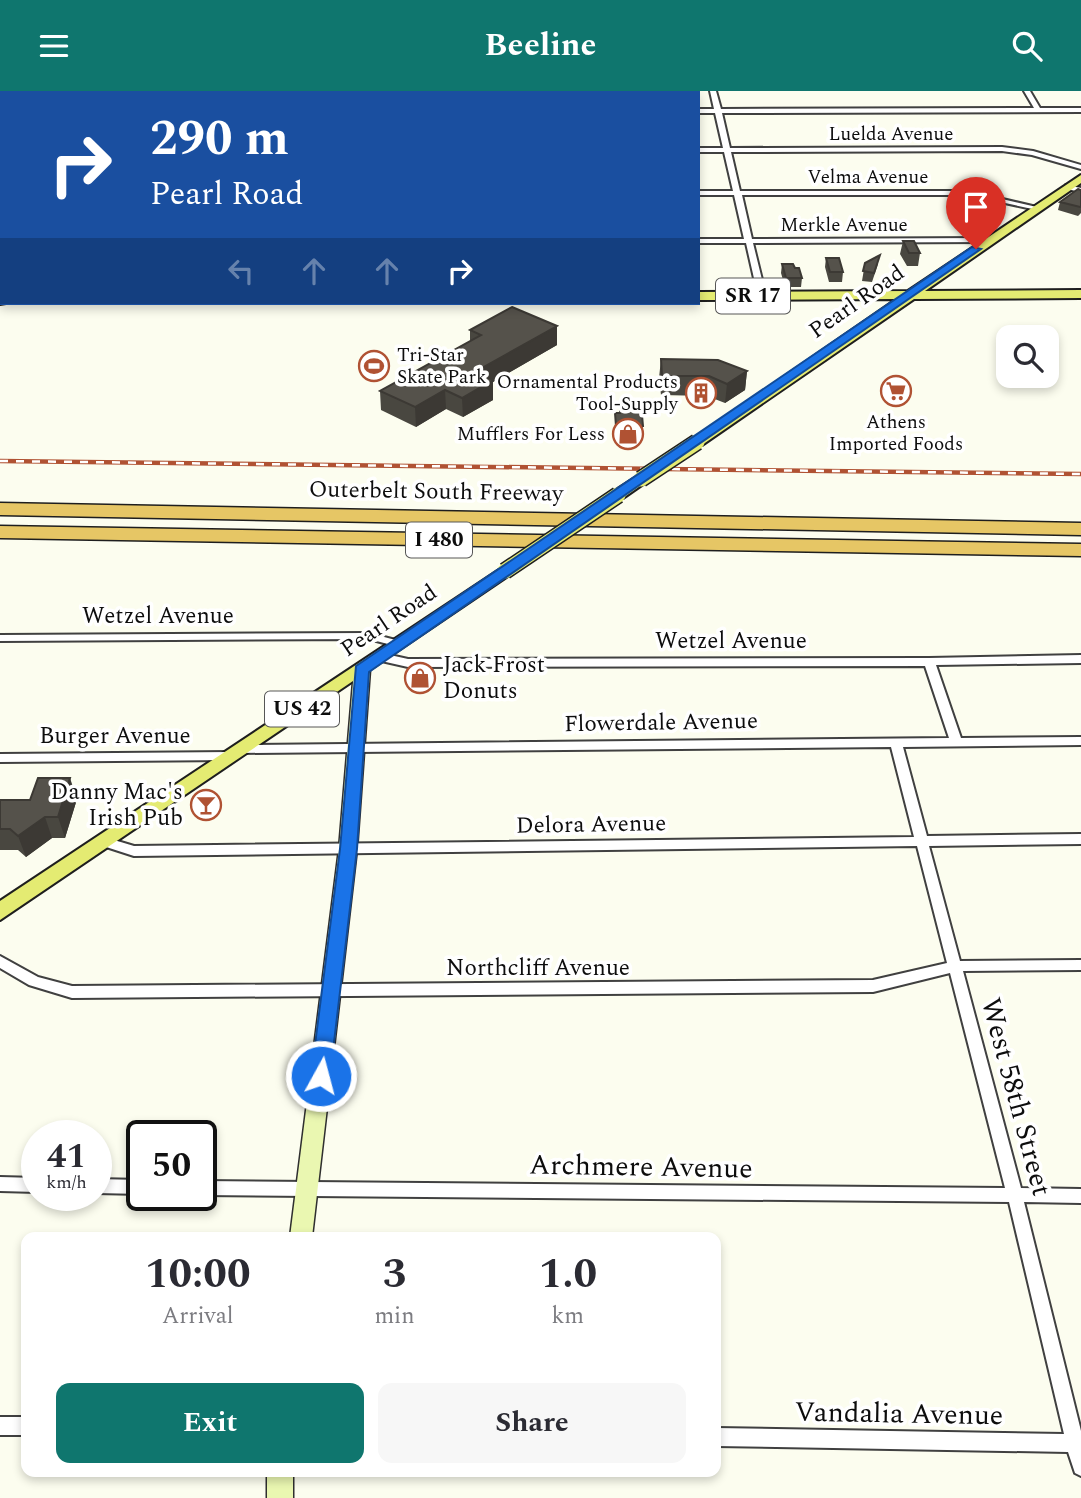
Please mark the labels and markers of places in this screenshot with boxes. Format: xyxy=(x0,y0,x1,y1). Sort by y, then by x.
pin xyxy=(946,177,1006,249)
place label: Tri-Star Skate Park xyxy=(397,341,487,392)
sports icon: Tri-Star Skate Park xyxy=(357,349,391,383)
place label: Ornamental Products Tool-Supply xyxy=(497,368,679,419)
supermarket icon: Athens Imported Foods xyxy=(879,374,913,408)
building icon: Ornamental Products Tool-Supply xyxy=(684,376,718,410)
place label: Athens Imported Foods xyxy=(829,408,963,459)
shop icon: Mufflers For Less xyxy=(611,417,645,451)
place label: Mufflers For Less xyxy=(457,420,605,449)
place label: Jack Frost Donuts xyxy=(443,648,545,709)
shop icon: Jack Frost Donuts xyxy=(403,661,437,695)
place label: Danny Mac's Irish Pub xyxy=(51,775,183,836)
bar icon: Danny Mac's Irish Pub xyxy=(189,788,223,822)

